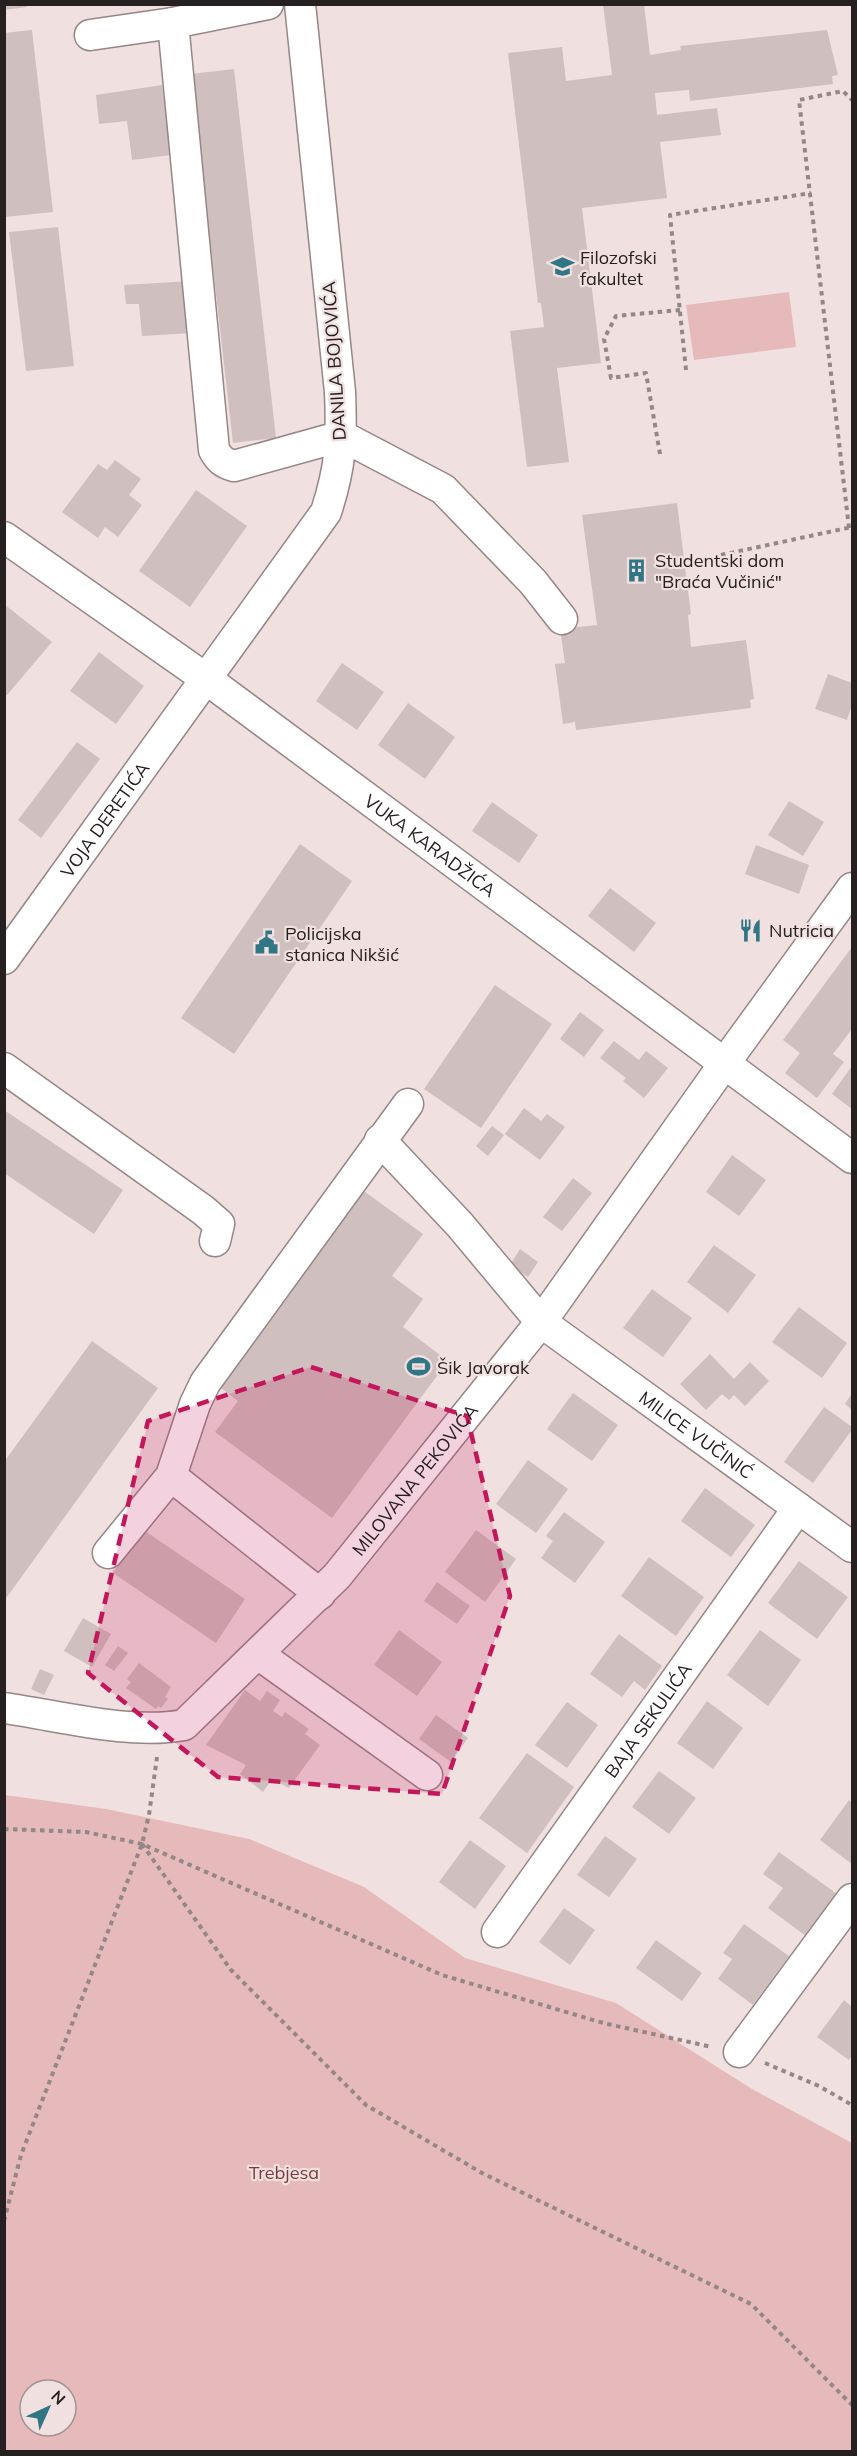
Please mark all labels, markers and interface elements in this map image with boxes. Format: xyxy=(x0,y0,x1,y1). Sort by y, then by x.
place label: Filozofski fakultet xyxy=(580,246,657,290)
school or university icon: Filozofski fakultet xyxy=(549,254,575,280)
street label: DANILA BOJOVIĆA xyxy=(317,281,351,441)
place label: Studentski dom "Braća Vučinić" xyxy=(655,549,784,593)
building icon: Studentski dom "Braća Vučinić" xyxy=(624,557,650,583)
street label: VOJA DERETIĆA xyxy=(55,757,154,882)
street label: VUKA KARADŽIĆA xyxy=(360,789,501,901)
restaurant icon: Nutricia xyxy=(738,917,764,943)
place label: Nutricia xyxy=(769,919,834,942)
place label: Policijska stanica Nikšić xyxy=(285,922,399,966)
public building icon: Policijska stanica Nikšić xyxy=(254,930,280,956)
sports icon: Šik Javorak xyxy=(406,1354,432,1380)
place label: Šik Javorak xyxy=(437,1356,530,1379)
street label: MILICE VUČINIĆ xyxy=(635,1385,758,1483)
street label: MILOVANA PEKOVIĆA xyxy=(347,1399,482,1560)
street label: BAJA SEKULIĆA xyxy=(599,1658,696,1782)
park label: Trebjesa xyxy=(249,2161,319,2184)
north arrow xyxy=(18,2378,78,2438)
text: N xyxy=(47,2386,70,2409)

